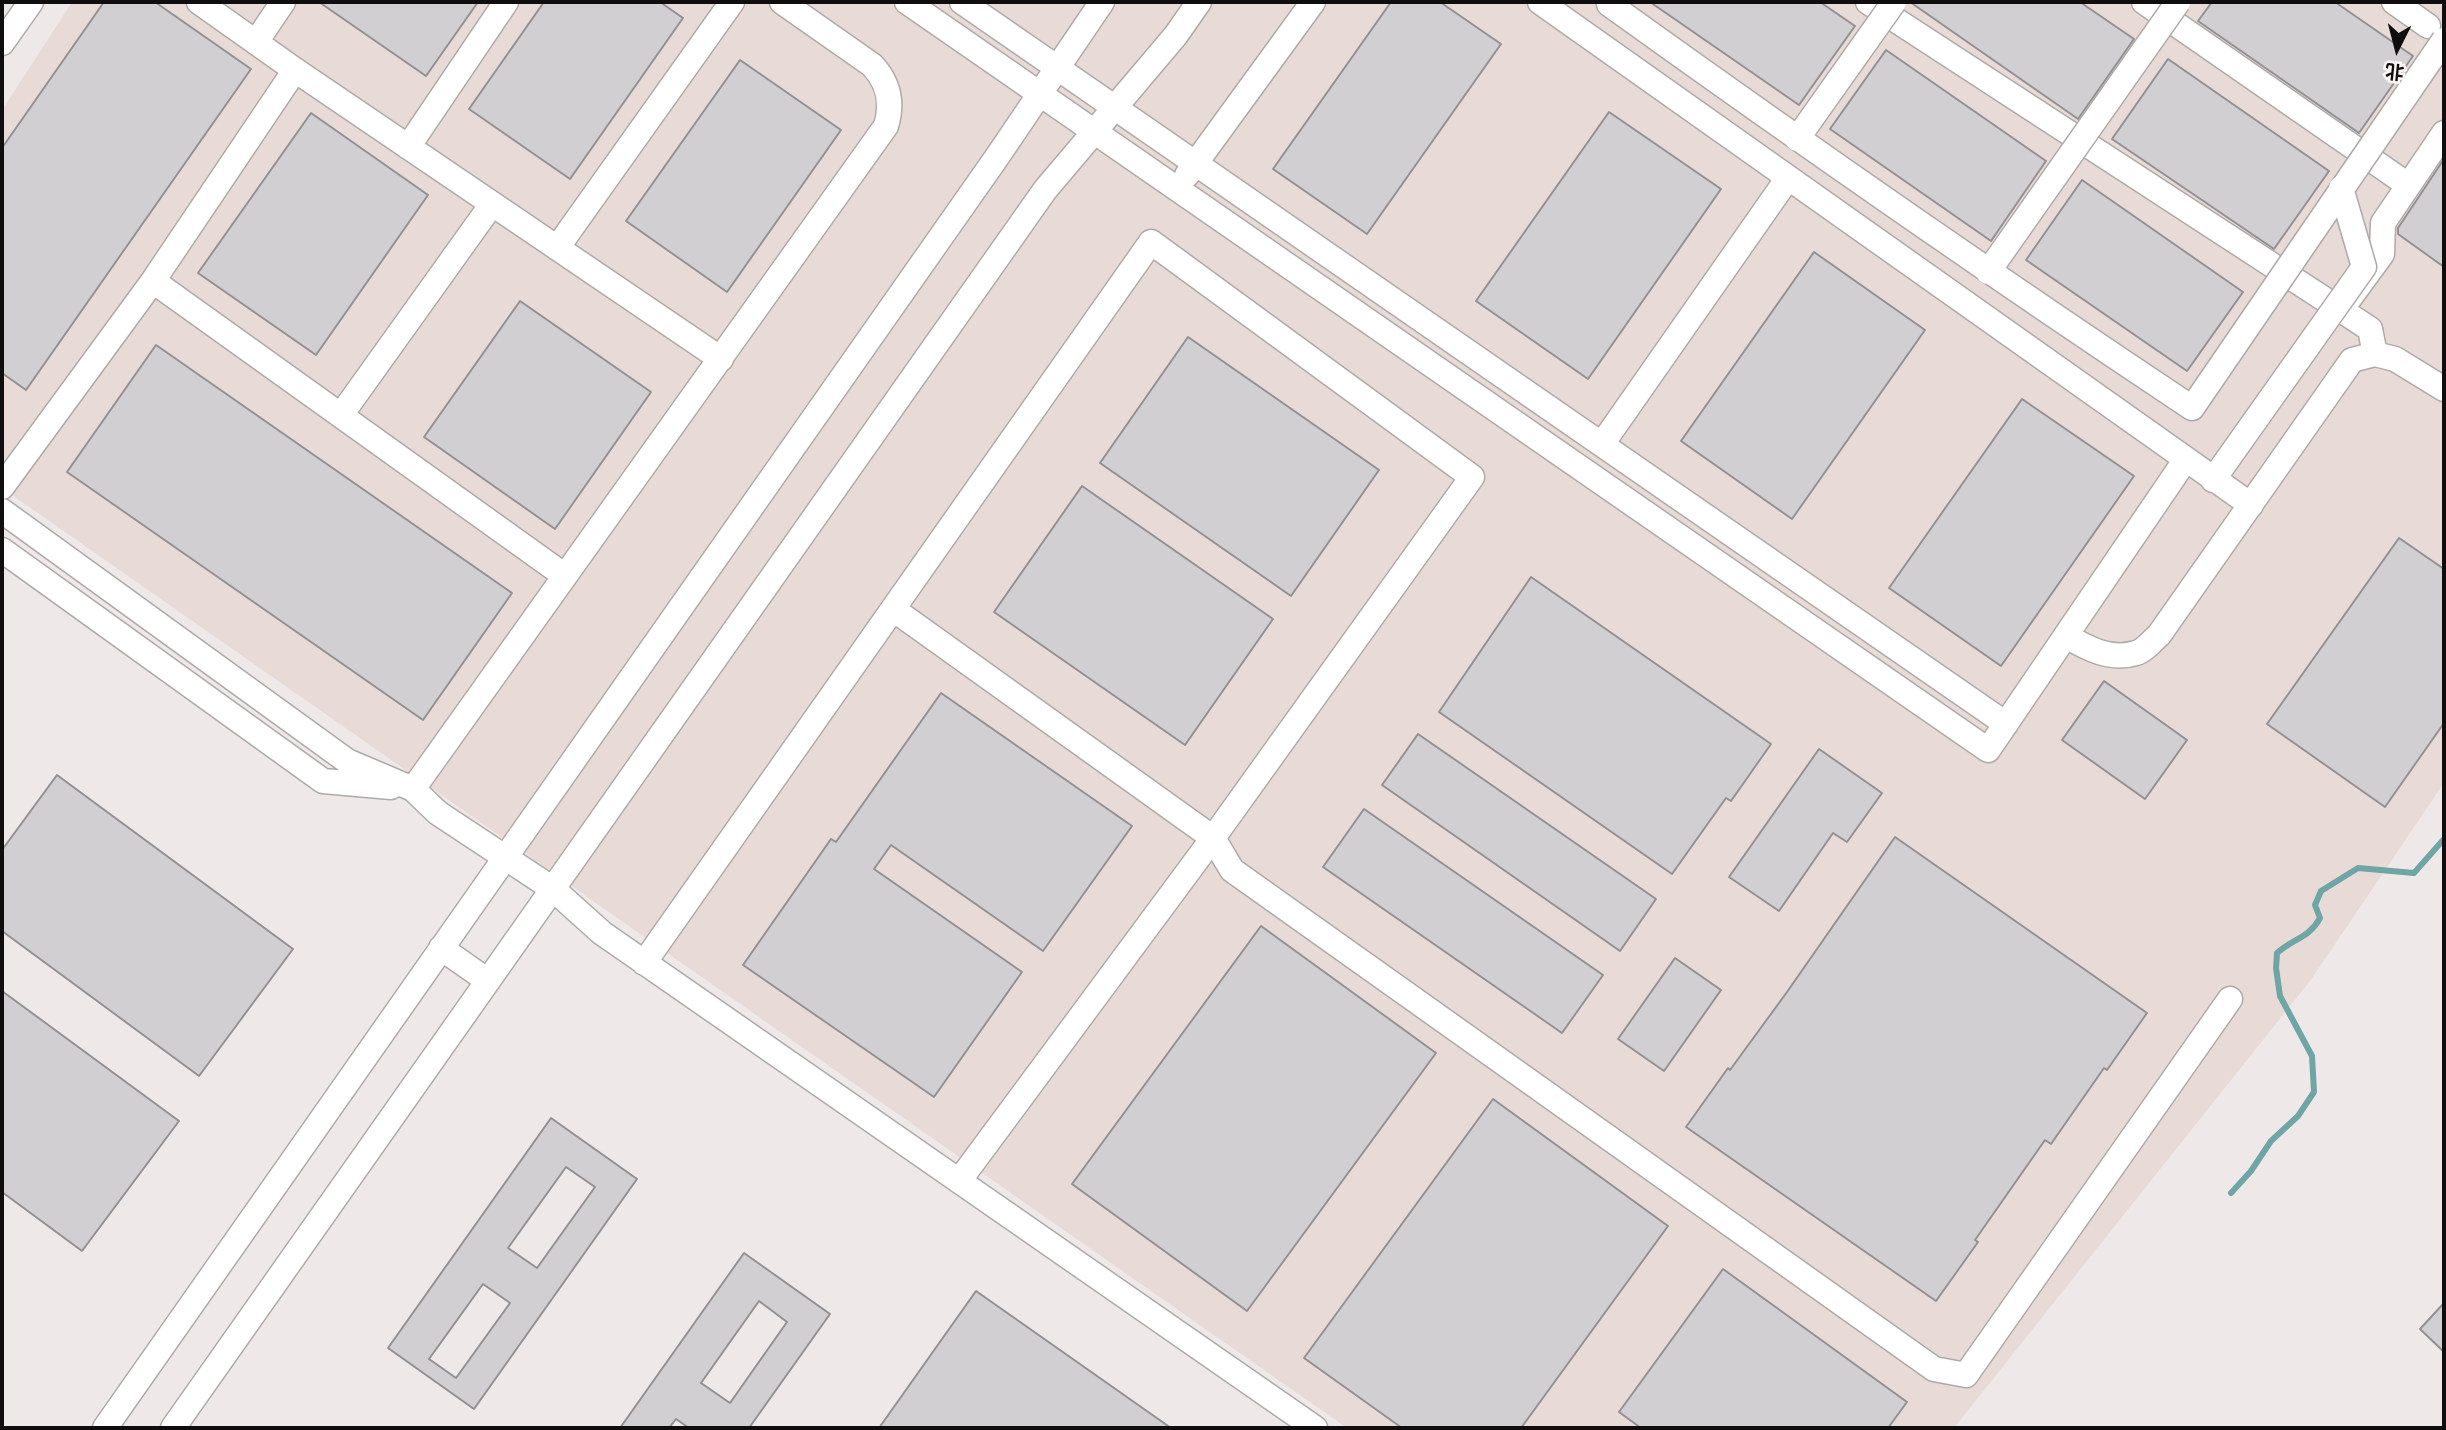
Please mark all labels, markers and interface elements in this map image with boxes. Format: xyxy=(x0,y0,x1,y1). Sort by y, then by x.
north arrow xyxy=(2362,14,2432,84)
text: 北 xyxy=(2384,56,2406,85)

